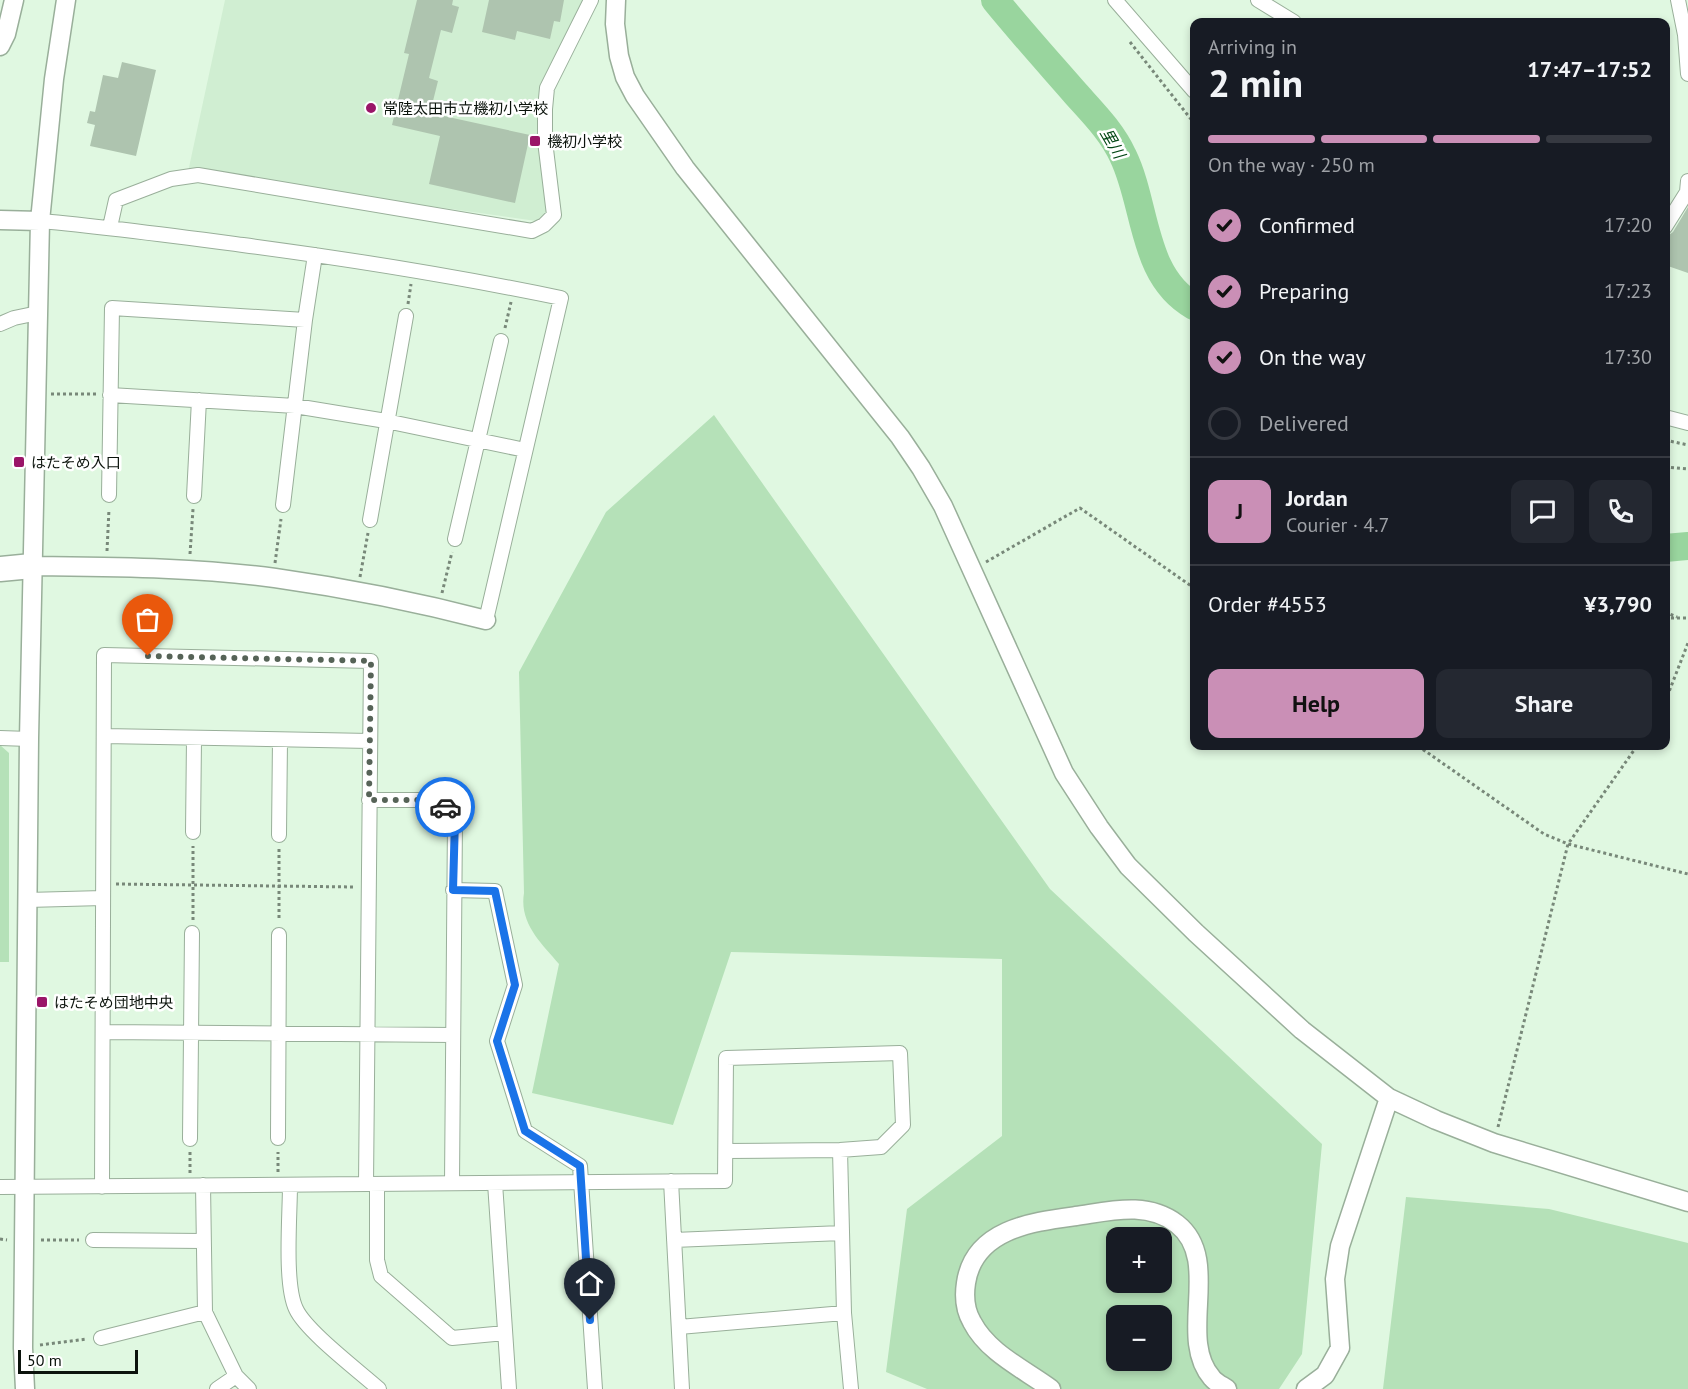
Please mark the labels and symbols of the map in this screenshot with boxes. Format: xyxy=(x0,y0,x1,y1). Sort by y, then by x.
place label: 常陸太田市立機初小学校 xyxy=(383,99,548,118)
marker: 常陸太田市立機初小学校 xyxy=(364,101,378,115)
water label: 里川 xyxy=(1096,124,1131,164)
place label: 機初小学校 xyxy=(547,132,622,151)
marker: 機初小学校 xyxy=(528,134,542,148)
place label: はたそめ入口 xyxy=(31,453,121,472)
marker: はたそめ入口 xyxy=(12,455,26,469)
pin xyxy=(122,594,173,656)
courier xyxy=(415,777,475,837)
place label: はたそめ団地中央 xyxy=(54,993,174,1012)
marker: はたそめ団地中央 xyxy=(35,995,49,1009)
pin xyxy=(564,1258,615,1320)
scale bar xyxy=(18,1347,138,1374)

